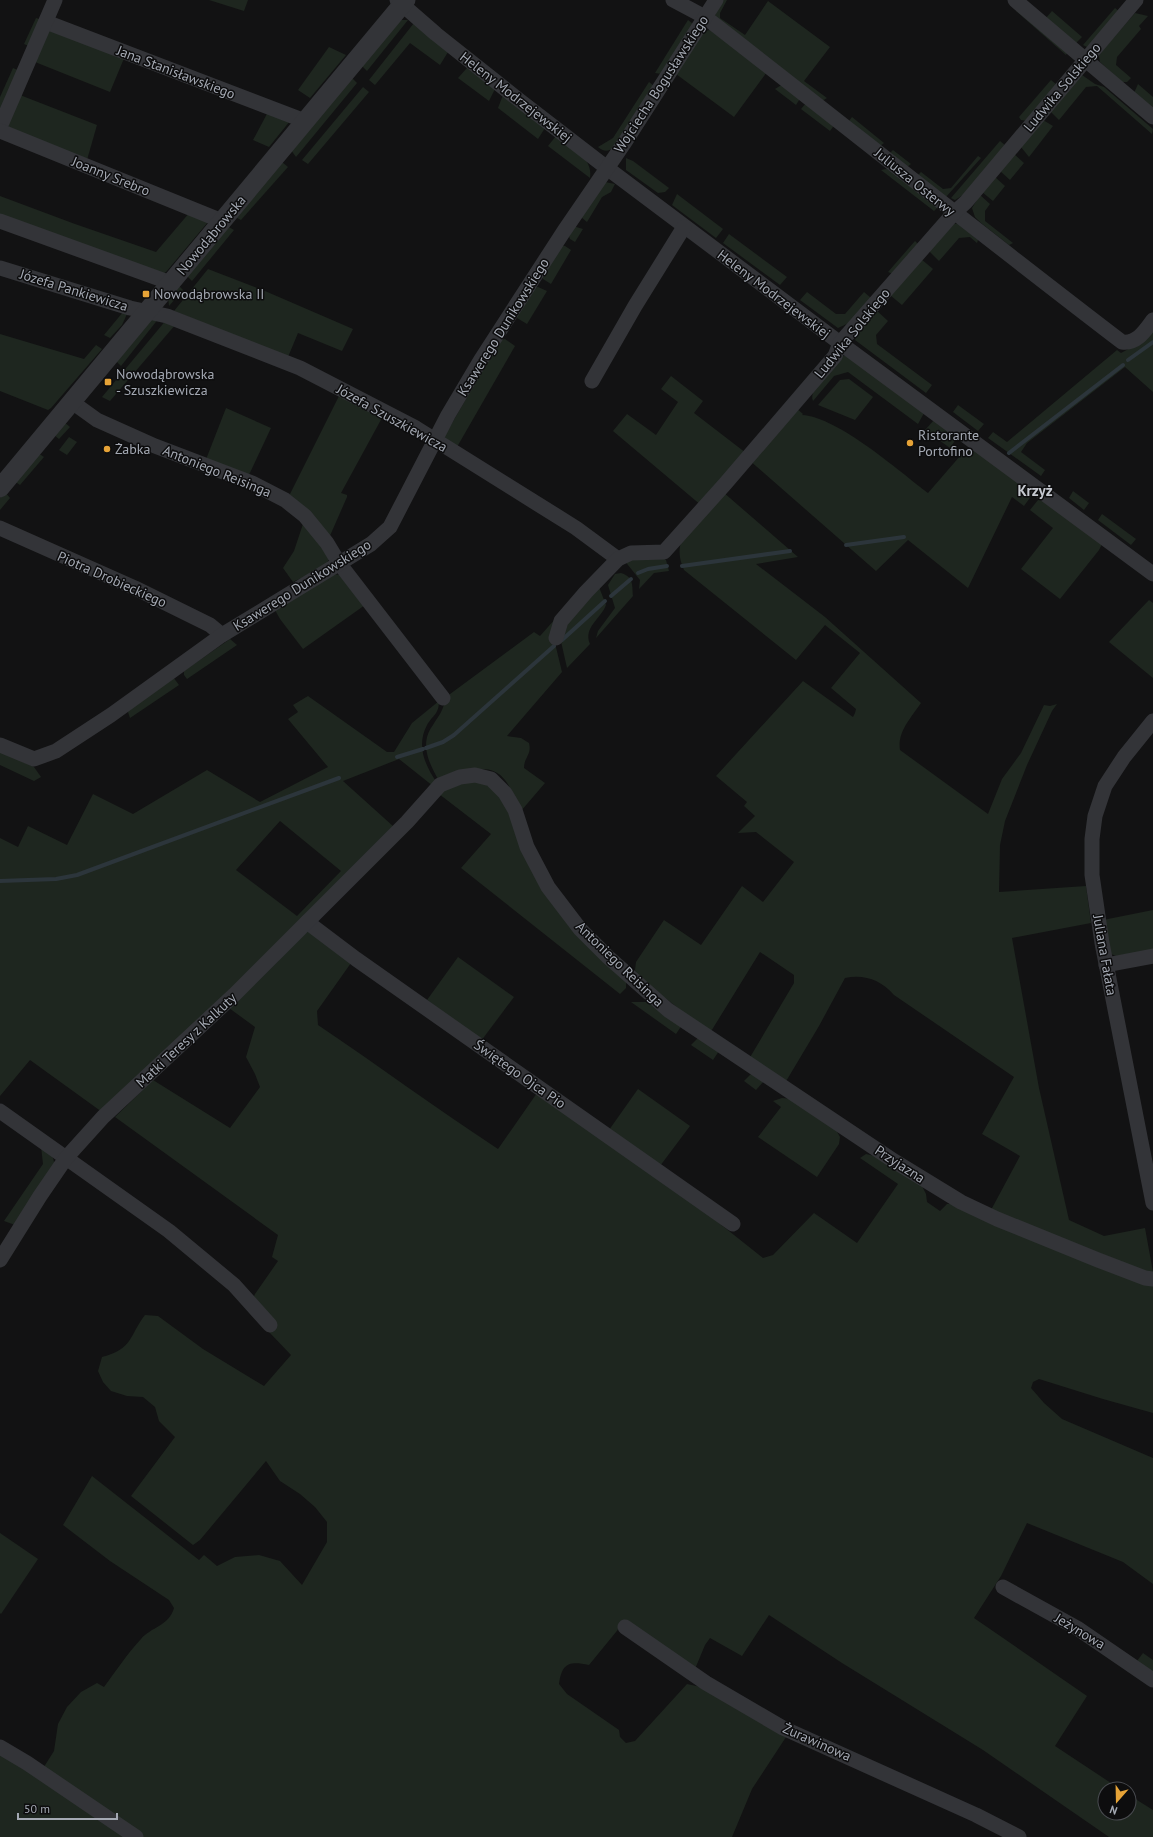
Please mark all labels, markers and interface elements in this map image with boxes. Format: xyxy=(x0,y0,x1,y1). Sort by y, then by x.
street label: Wojciecha Bogusławskiego xyxy=(610,12,712,156)
street label: Ludwika Solskiego xyxy=(1019,39,1105,135)
street label: Jana Stanisławskiego xyxy=(113,41,238,103)
street label: Heleny Modrzejewskiej xyxy=(456,48,576,146)
street label: Juliusza Osterwy xyxy=(870,143,959,220)
street label: Joanny Srebro xyxy=(68,152,153,200)
street label: Nowodąbrowska xyxy=(172,191,250,278)
street label: Heleny Modrzejewskiej xyxy=(714,245,834,343)
street label: Ksawerego Dunikowskiego xyxy=(453,255,553,399)
street label: Józefa Pankiewicza xyxy=(17,265,130,315)
street label: Ludwika Solskiego xyxy=(810,284,894,382)
place label: Nowodąbrowska II xyxy=(154,285,264,303)
marker: Nowodąbrowska II xyxy=(141,289,151,299)
place label: Nowodąbrowska - Szuszkiewicza xyxy=(116,365,214,399)
marker: Nowodąbrowska - Szuszkiewicza xyxy=(103,377,113,387)
street label: Józefa Szuszkiewicza xyxy=(333,380,451,456)
place label: Ristorante Portofino xyxy=(918,426,979,460)
marker: Ristorante Portofino xyxy=(905,438,915,448)
place label: Żabka xyxy=(115,440,151,458)
street label: Antoniego Reisinga xyxy=(160,441,274,501)
marker: Żabka xyxy=(102,444,112,454)
district label: Krzyż xyxy=(1017,481,1053,500)
street label: Ksawerego Dunikowskiego xyxy=(230,535,374,635)
street label: Piotra Drobieckiego xyxy=(55,547,169,611)
street label: Juliana Fałata xyxy=(1089,912,1121,997)
street label: Antoniego Reisinga xyxy=(572,917,668,1011)
street label: Matki Teresy z Kalkuty xyxy=(132,988,240,1091)
street label: Świętego Ojca Pio xyxy=(470,1036,570,1112)
street label: Przyjazna xyxy=(871,1141,929,1187)
street label: Jeżynowa xyxy=(1051,1608,1109,1653)
street label: Żurawinowa xyxy=(780,1719,854,1765)
north arrow xyxy=(1097,1781,1137,1821)
scale bar xyxy=(18,1795,117,1821)
text: 50 m xyxy=(24,1801,50,1816)
text: N xyxy=(1108,1803,1119,1818)

